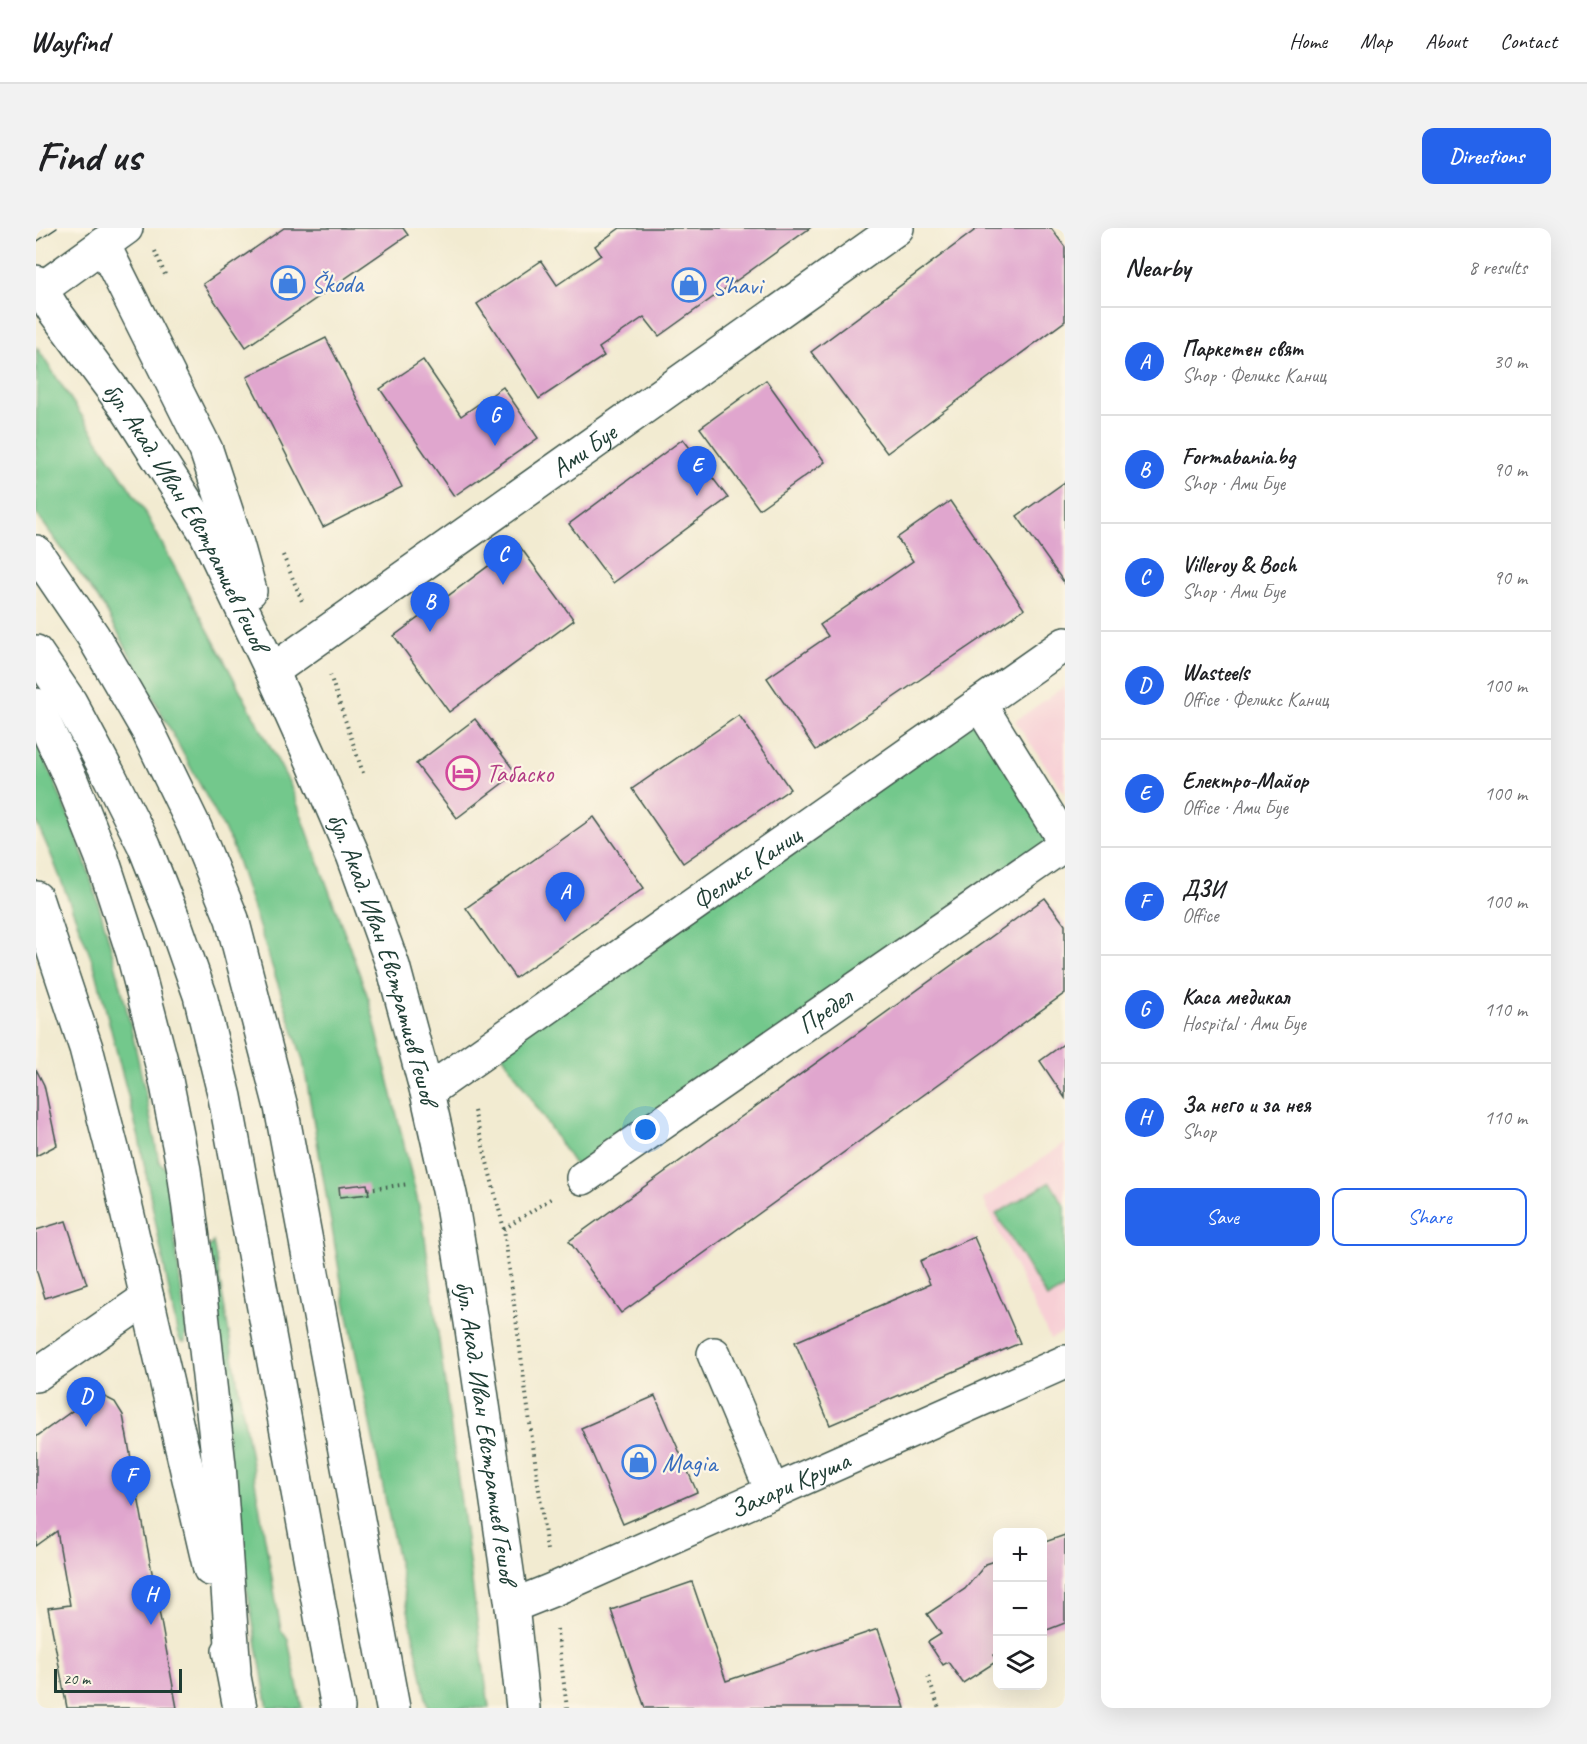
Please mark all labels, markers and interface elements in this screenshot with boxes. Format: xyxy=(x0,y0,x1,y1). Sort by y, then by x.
text: Wayfind xyxy=(30,24,109,59)
text: Home xyxy=(1289,28,1327,54)
text: Map xyxy=(1360,28,1392,54)
text: About xyxy=(1425,28,1467,54)
text: Contact xyxy=(1500,28,1557,54)
button: Directions xyxy=(1422,128,1551,184)
text: Find us xyxy=(36,130,141,183)
text: Nearby xyxy=(1125,251,1190,284)
text: 8 results xyxy=(1468,255,1527,280)
shop icon: Škoda xyxy=(270,265,306,301)
place label: Škoda xyxy=(311,267,365,300)
shop icon: Shavi xyxy=(671,267,707,303)
place label: Shavi xyxy=(712,269,765,302)
text: Паркетен свят xyxy=(1182,335,1302,363)
text: A xyxy=(1139,349,1150,374)
text: 30 m xyxy=(1493,349,1527,374)
text: Shop · Феликс Каниц xyxy=(1182,363,1326,388)
street label: бул. Акад. Иван Евстратиев Гешов xyxy=(96,376,278,661)
pin: G xyxy=(476,396,514,446)
street label: Ами Буе xyxy=(545,415,624,485)
text: Formabania.bg xyxy=(1182,443,1295,471)
pin: E xyxy=(678,446,716,496)
text: B xyxy=(1139,457,1150,482)
text: 90 m xyxy=(1493,457,1527,482)
text: Shop · Ами Буе xyxy=(1182,471,1285,496)
pin: C xyxy=(484,536,522,585)
text: Villeroy & Boch xyxy=(1182,551,1296,579)
text: C xyxy=(1140,565,1149,590)
text: 90 m xyxy=(1493,565,1527,590)
text: Shop · Ами Буе xyxy=(1182,579,1285,604)
pin: B xyxy=(410,582,450,632)
text: Wasteels xyxy=(1182,659,1249,687)
text: D xyxy=(1139,673,1150,698)
text: 100 m xyxy=(1484,673,1527,698)
text: Office · Феликс Каниц xyxy=(1182,687,1328,712)
hotel icon: Табаско xyxy=(445,755,481,791)
place label: Табаско xyxy=(486,757,555,790)
text: Електро-Майор xyxy=(1182,767,1308,795)
text: E xyxy=(1139,781,1150,806)
text: 100 m xyxy=(1484,781,1527,806)
text: Office · Ами Буе xyxy=(1182,795,1288,820)
street label: бул. Акад. Иван Евстратиев Гешов xyxy=(320,808,446,1113)
street label: Феликс Каниц xyxy=(686,818,808,918)
pin: A xyxy=(546,872,584,922)
text: ДЗИ xyxy=(1182,875,1224,903)
text: F xyxy=(1140,889,1149,914)
text: 100 m xyxy=(1484,889,1527,914)
text: Office xyxy=(1182,903,1219,928)
street label: Предел xyxy=(791,979,861,1041)
text: Каса медикал xyxy=(1182,983,1290,1011)
text: G xyxy=(1140,997,1149,1022)
text: 110 m xyxy=(1484,997,1527,1022)
text: Hospital · Ами Буе xyxy=(1182,1011,1306,1036)
text: За него и за нея xyxy=(1182,1091,1311,1119)
text: H xyxy=(1139,1105,1150,1130)
text: 110 m xyxy=(1484,1105,1527,1130)
your location xyxy=(631,1115,660,1144)
text: Shop xyxy=(1182,1119,1216,1144)
button: Save xyxy=(1125,1188,1320,1246)
button: Share xyxy=(1332,1188,1527,1246)
street label: бул. Акад. Иван Евстратиев Гешов xyxy=(448,1278,525,1591)
pin: D xyxy=(67,1378,106,1427)
street label: Захари Круша xyxy=(725,1443,856,1526)
shop icon: Magia xyxy=(621,1444,657,1480)
place label: Magia xyxy=(662,1446,719,1479)
pin: F xyxy=(112,1456,151,1506)
map controls xyxy=(993,1528,1047,1690)
button: + xyxy=(993,1528,1047,1582)
pin: H xyxy=(132,1576,170,1625)
button: − xyxy=(993,1582,1047,1636)
button: layers xyxy=(993,1636,1047,1690)
scale bar xyxy=(54,1666,182,1694)
text: 20 m xyxy=(63,1669,90,1689)

